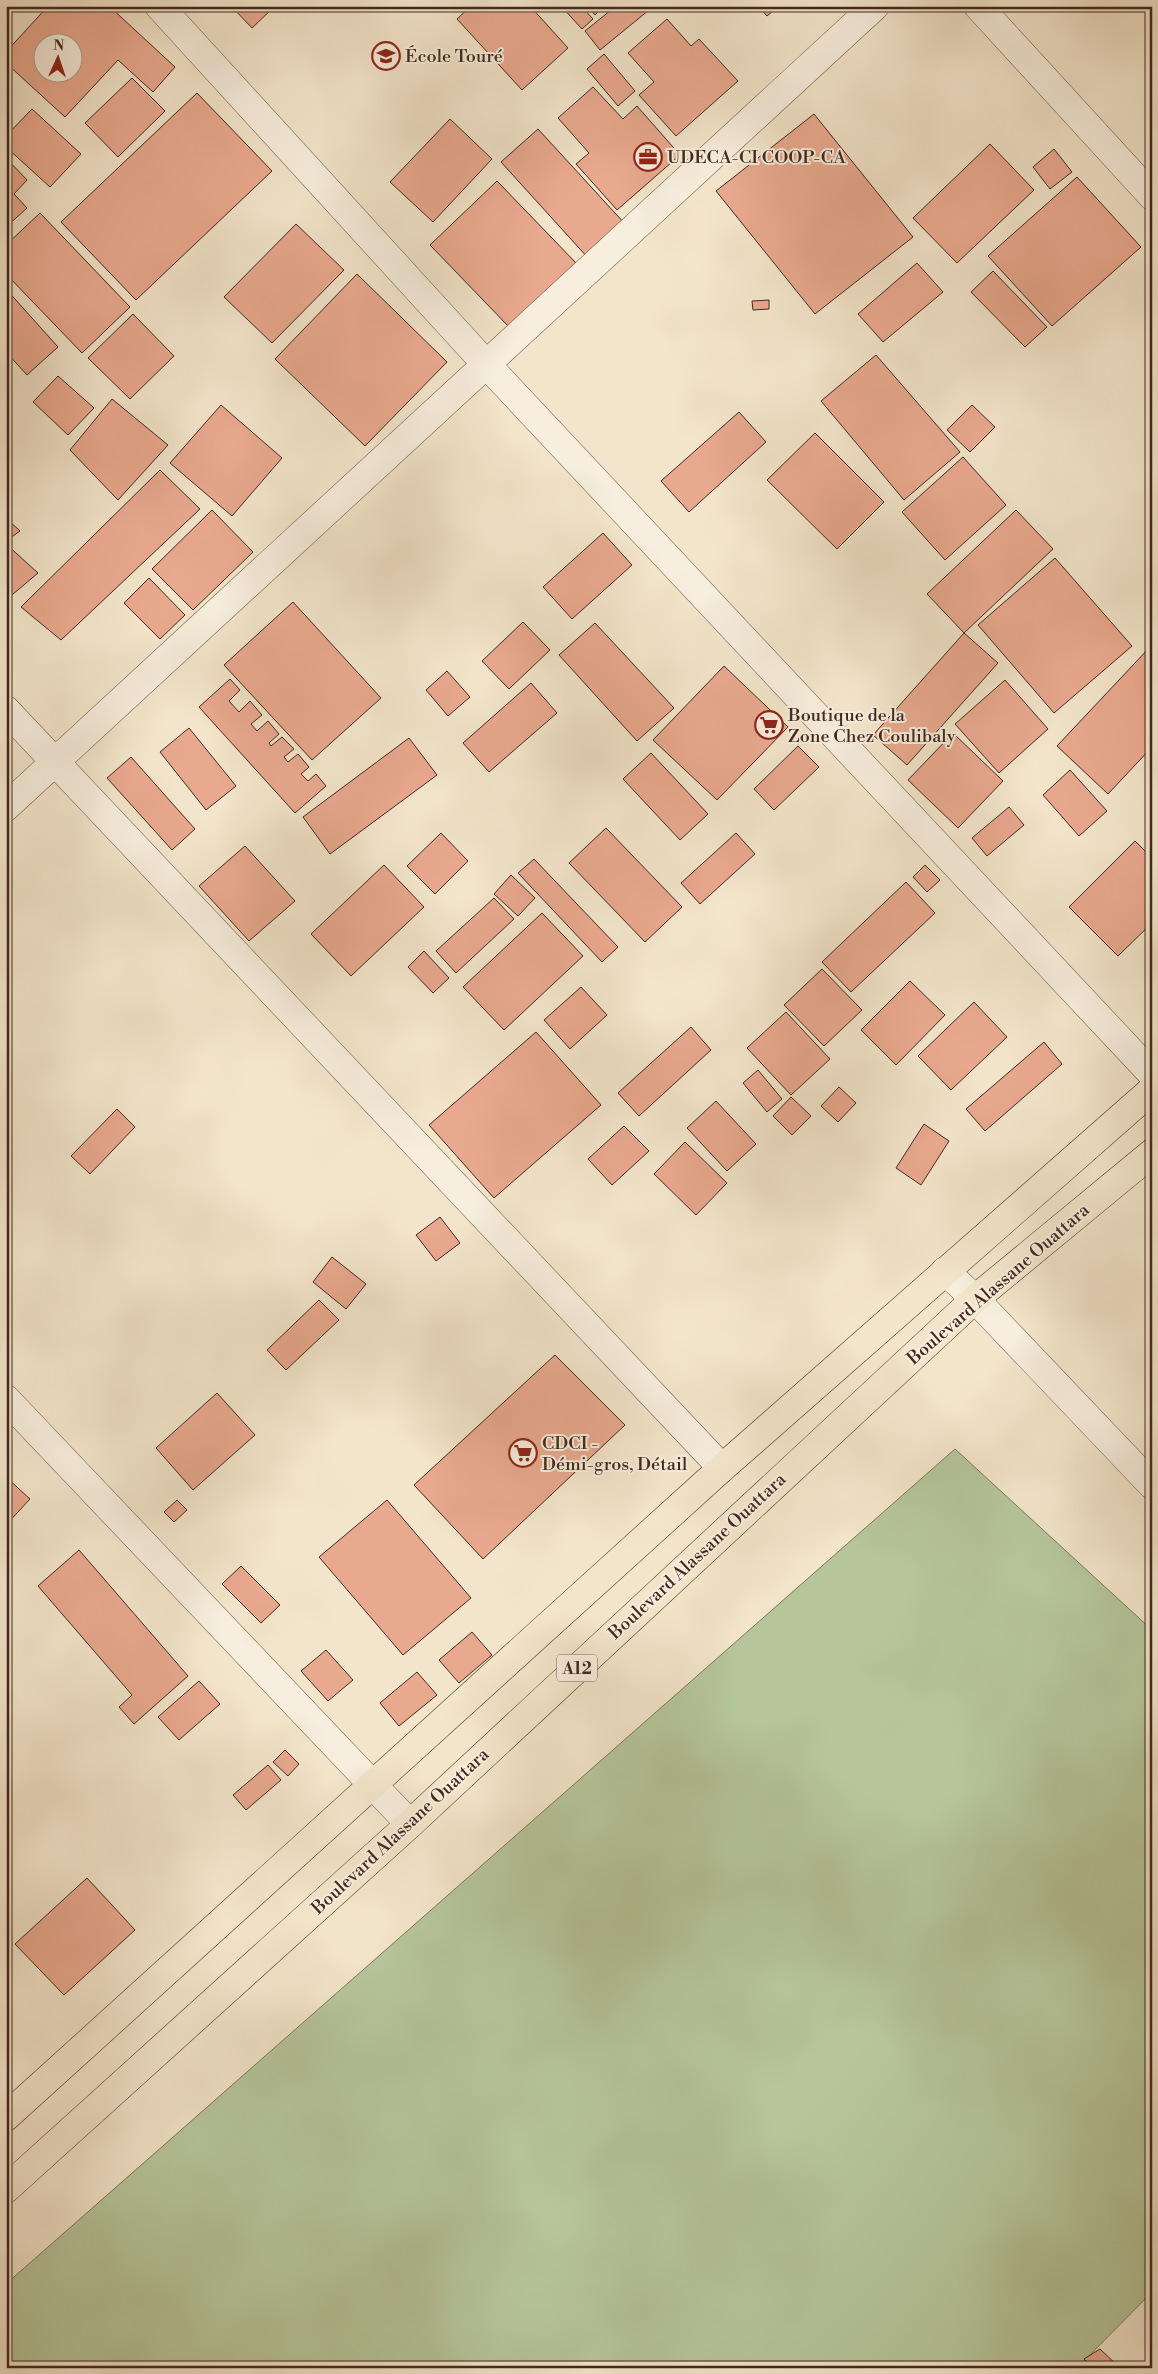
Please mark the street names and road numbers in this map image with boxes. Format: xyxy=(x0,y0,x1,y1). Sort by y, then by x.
street label: Boulevard Alassane Ouattara xyxy=(902,1198,1095,1371)
street label: Boulevard Alassane Ouattara xyxy=(603,1467,792,1645)
road number: A12 xyxy=(557,1655,597,1682)
street label: Boulevard Alassane Ouattara xyxy=(306,1742,495,1920)

